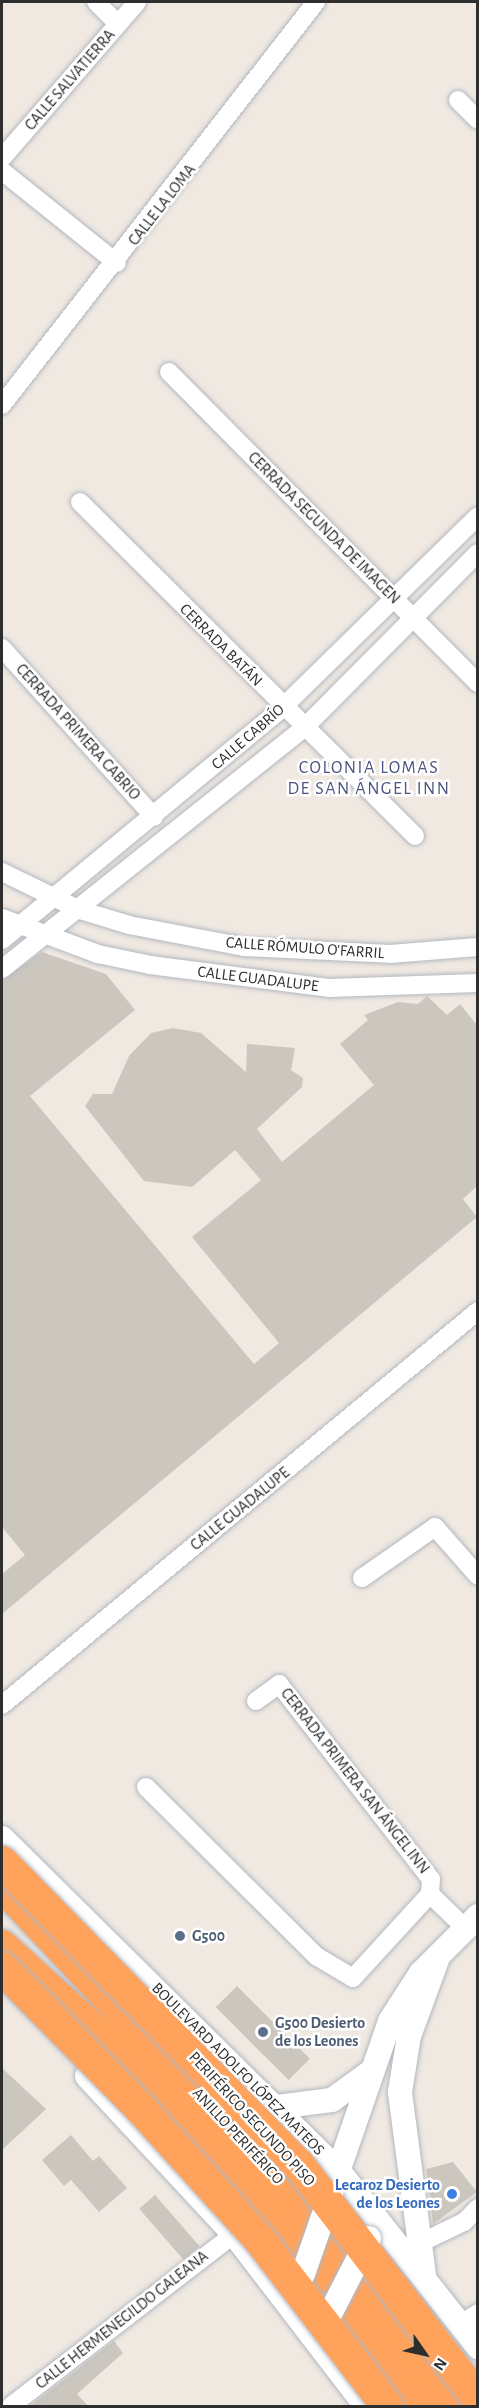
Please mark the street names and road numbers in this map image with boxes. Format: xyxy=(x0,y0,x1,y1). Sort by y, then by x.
street label: CALLE SALVATIERRA xyxy=(21,25,119,135)
street label: CALLE LA LOMA xyxy=(124,161,200,249)
street label: CERRADA SEGUNDA DE IMAGEN xyxy=(244,448,404,608)
street label: CERRADA BATÁN xyxy=(176,600,266,690)
street label: CERRADA PRIMERA CABRIO xyxy=(12,660,144,804)
street label: CALLE CABRÍO xyxy=(208,700,288,774)
street label: CALLE RÓMULO O'FARRIL xyxy=(225,933,385,963)
street label: CALLE GUADALUPE xyxy=(196,962,320,996)
street label: CALLE GUADALUPE xyxy=(187,1463,293,1555)
street label: CERRADA PRIMERA SAN ÁNGEL INN xyxy=(276,1684,434,1878)
street label: BOULEVARD ADOLFO LÓPEZ MATEOS xyxy=(148,1979,328,2159)
street label: PERIFÉRICO SEGUNDO PISO xyxy=(185,2048,319,2190)
street label: ANILLO PERIFÉRICO xyxy=(188,2084,288,2188)
street label: CALLE HERMENEGILDO GALEANA xyxy=(32,2247,212,2393)

